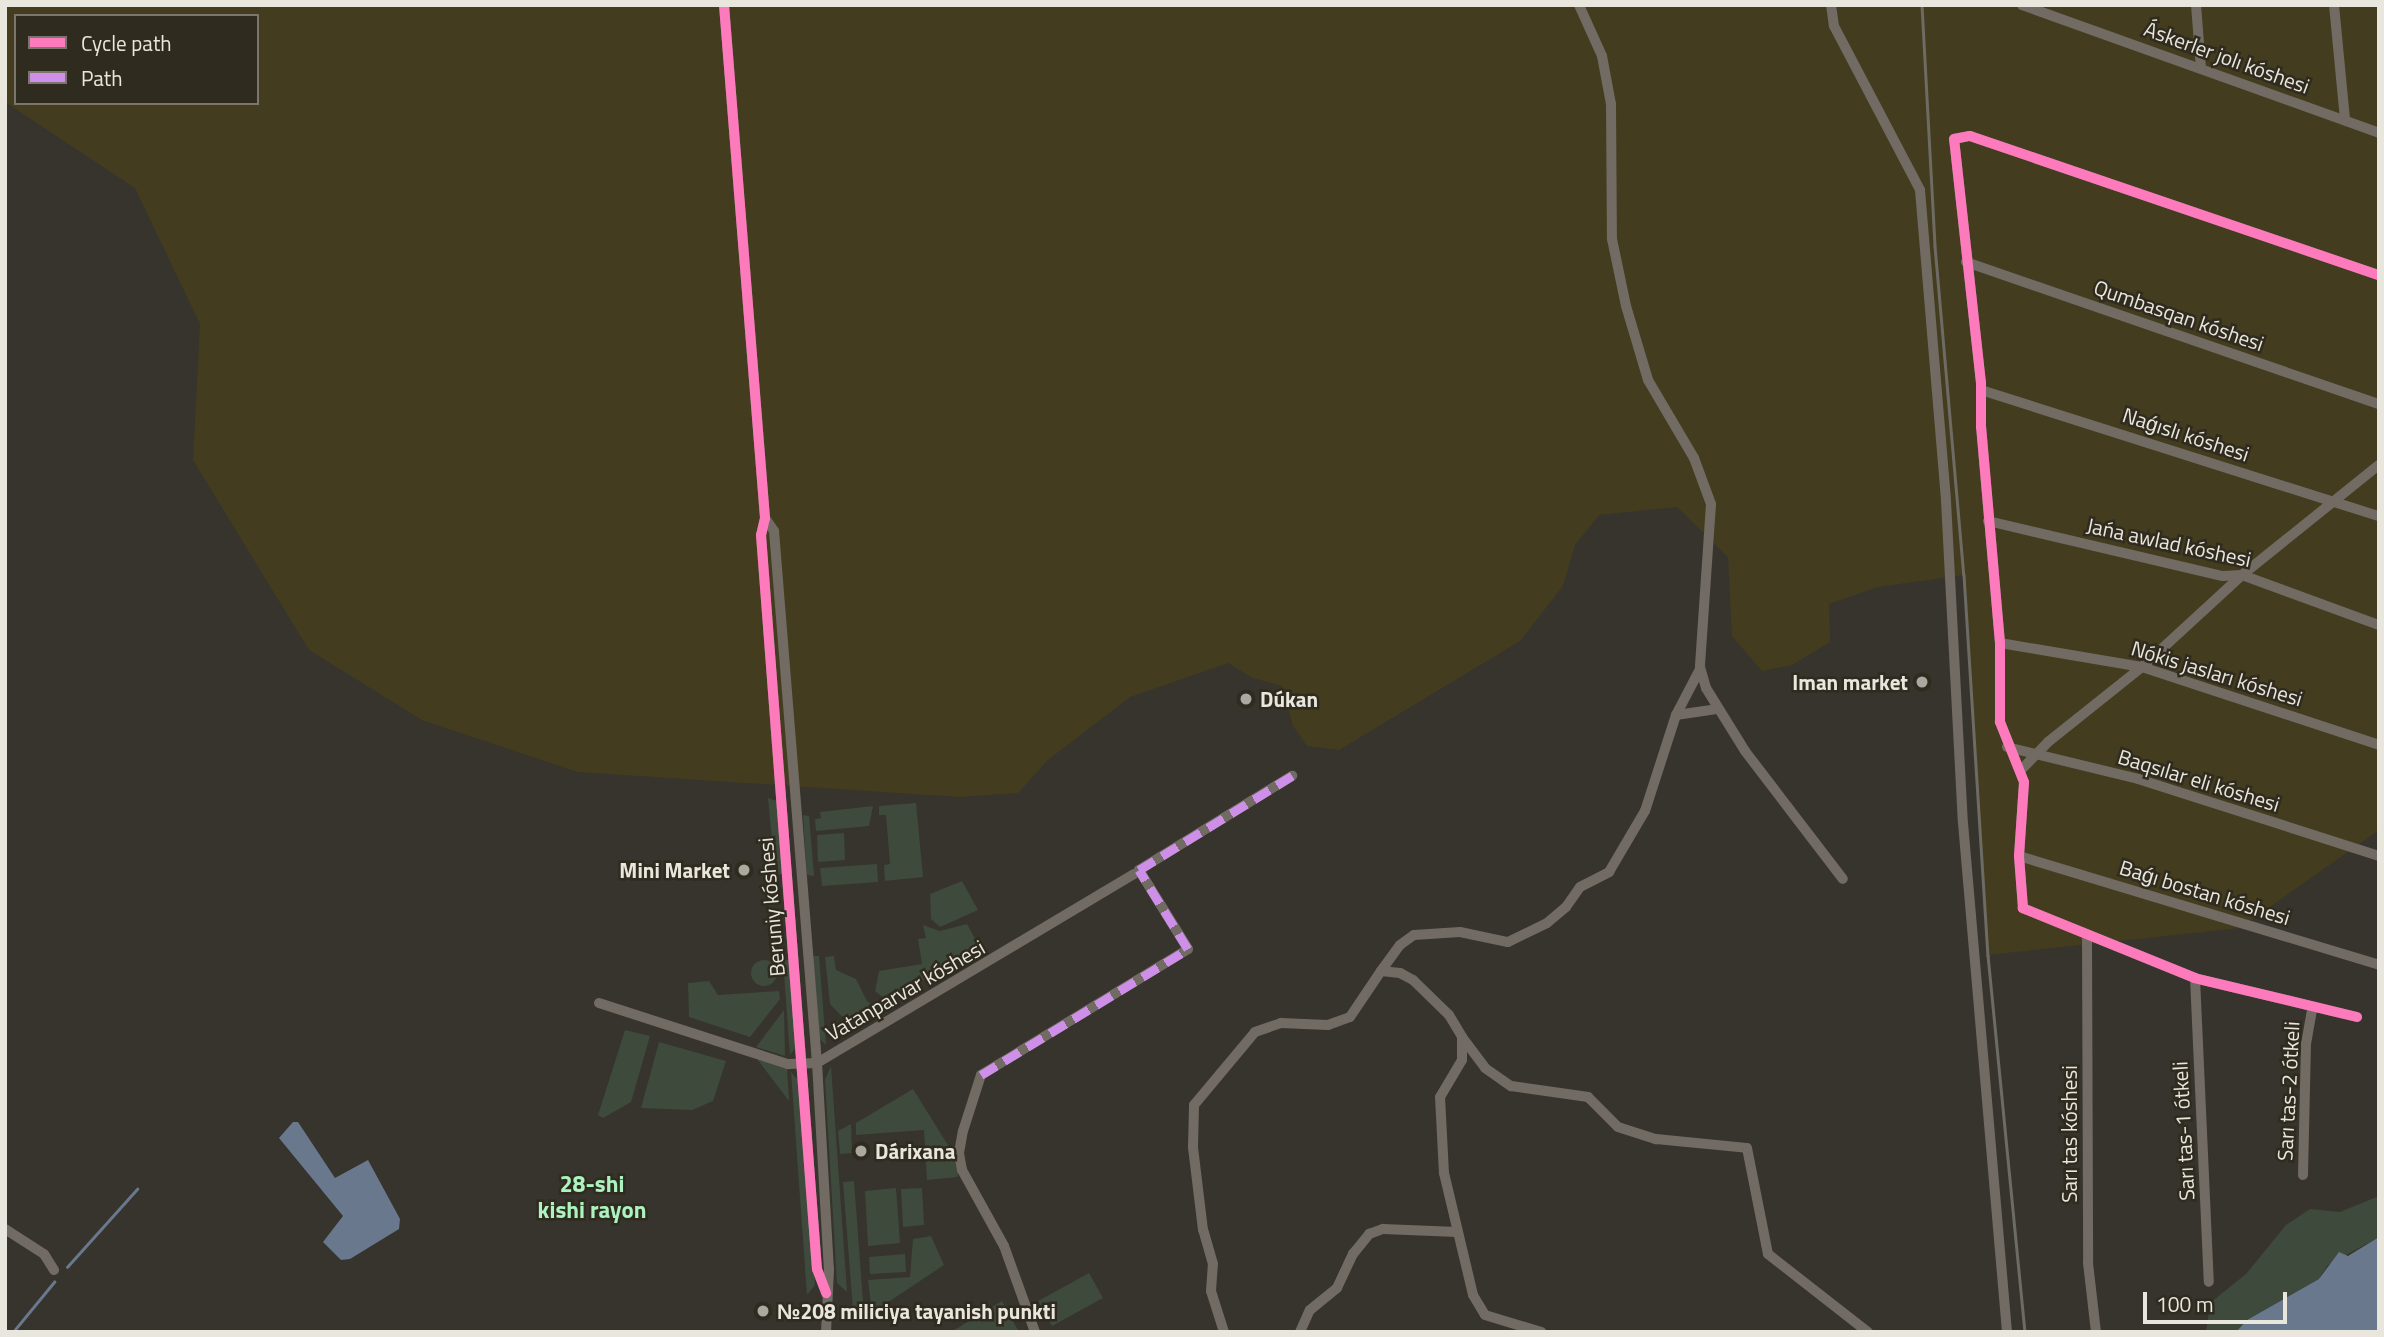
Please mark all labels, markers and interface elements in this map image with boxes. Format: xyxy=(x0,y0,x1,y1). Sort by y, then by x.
legend xyxy=(14,14,259,105)
street label: Áskerler jolı kóshesi xyxy=(2141,15,2313,99)
text: Cycle path xyxy=(81,27,172,59)
text: Path xyxy=(81,62,123,94)
street label: Qumbasqan kóshesi xyxy=(2091,274,2267,356)
street label: Naǵıslı kóshesi xyxy=(2119,402,2253,466)
street label: Jańa awlad kóshesi xyxy=(2084,512,2254,572)
street label: Nókis jasları kóshesi xyxy=(2128,635,2306,711)
place label: Iman market xyxy=(1792,669,1908,695)
marker: Iman market xyxy=(1914,674,1930,690)
place label: Dúkan xyxy=(1260,686,1318,712)
marker: Dúkan xyxy=(1238,691,1254,707)
street label: Baqsılar eli kóshesi xyxy=(2115,743,2283,817)
street label: Beruniy kóshesi xyxy=(752,836,790,978)
street label: Baǵı bostan kóshesi xyxy=(2117,854,2293,930)
place label: Mini Market xyxy=(619,857,730,883)
marker: Mini Market xyxy=(736,862,752,878)
street label: Vatanparvar kóshesi xyxy=(821,934,989,1046)
street label: Sarı tas-2 ótkeli xyxy=(2272,1021,2304,1161)
street label: Sarı tas-1 ótkeli xyxy=(2167,1061,2199,1201)
street label: Sarı tas kóshesi xyxy=(2056,1065,2082,1203)
place label: Dárixana xyxy=(875,1138,955,1164)
marker: Dárixana xyxy=(853,1143,869,1159)
district label: 28-shi kishi rayon xyxy=(538,1170,646,1224)
scale bar xyxy=(2146,1278,2290,1322)
text: 100 m xyxy=(2156,1288,2213,1320)
place label: №208 miliciya tayanish punkti xyxy=(777,1298,1056,1324)
marker: №208 miliciya tayanish punkti xyxy=(755,1303,771,1319)

